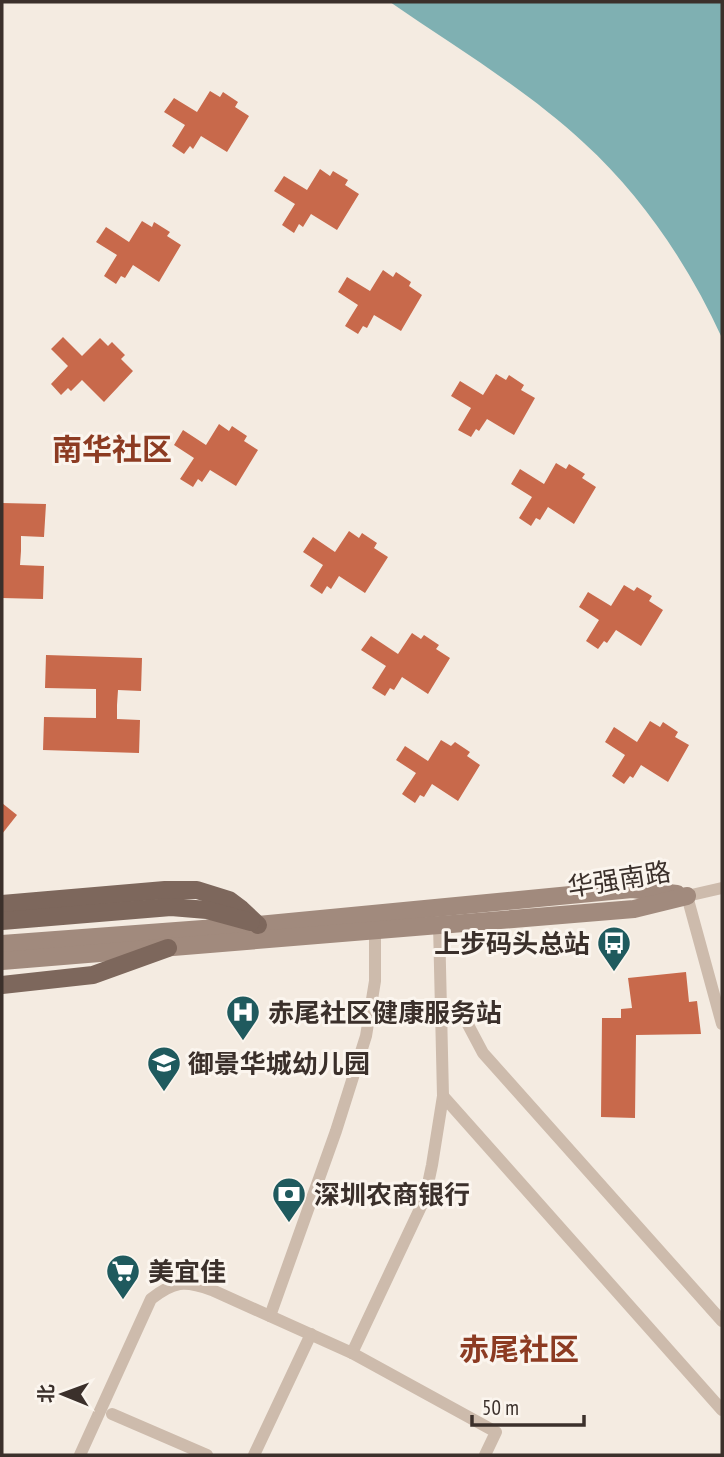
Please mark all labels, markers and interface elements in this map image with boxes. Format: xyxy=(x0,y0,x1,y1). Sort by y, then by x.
district label: 南华社区 xyxy=(52,429,172,468)
street label: 华强南路 xyxy=(565,855,673,903)
bus stop icon: 上步码头总站 xyxy=(595,924,633,973)
place label: 上步码头总站 xyxy=(434,927,590,960)
hospital icon: 赤尾社区健康服务站 xyxy=(224,993,262,1042)
place label: 赤尾社区健康服务站 xyxy=(268,996,502,1029)
school or university icon: 御景华城幼儿园 xyxy=(145,1044,183,1093)
place label: 御景华城幼儿园 xyxy=(188,1047,370,1080)
bank icon: 深圳农商银行 xyxy=(270,1175,308,1224)
place label: 深圳农商银行 xyxy=(314,1178,470,1211)
supermarket icon: 美宜佳 xyxy=(104,1252,142,1301)
place label: 美宜佳 xyxy=(148,1255,226,1288)
district label: 赤尾社区 xyxy=(459,1329,579,1368)
north arrow xyxy=(28,1359,98,1429)
text: 北 xyxy=(34,1384,58,1403)
scale bar xyxy=(472,1384,584,1428)
text: 50 m xyxy=(482,1394,519,1421)

